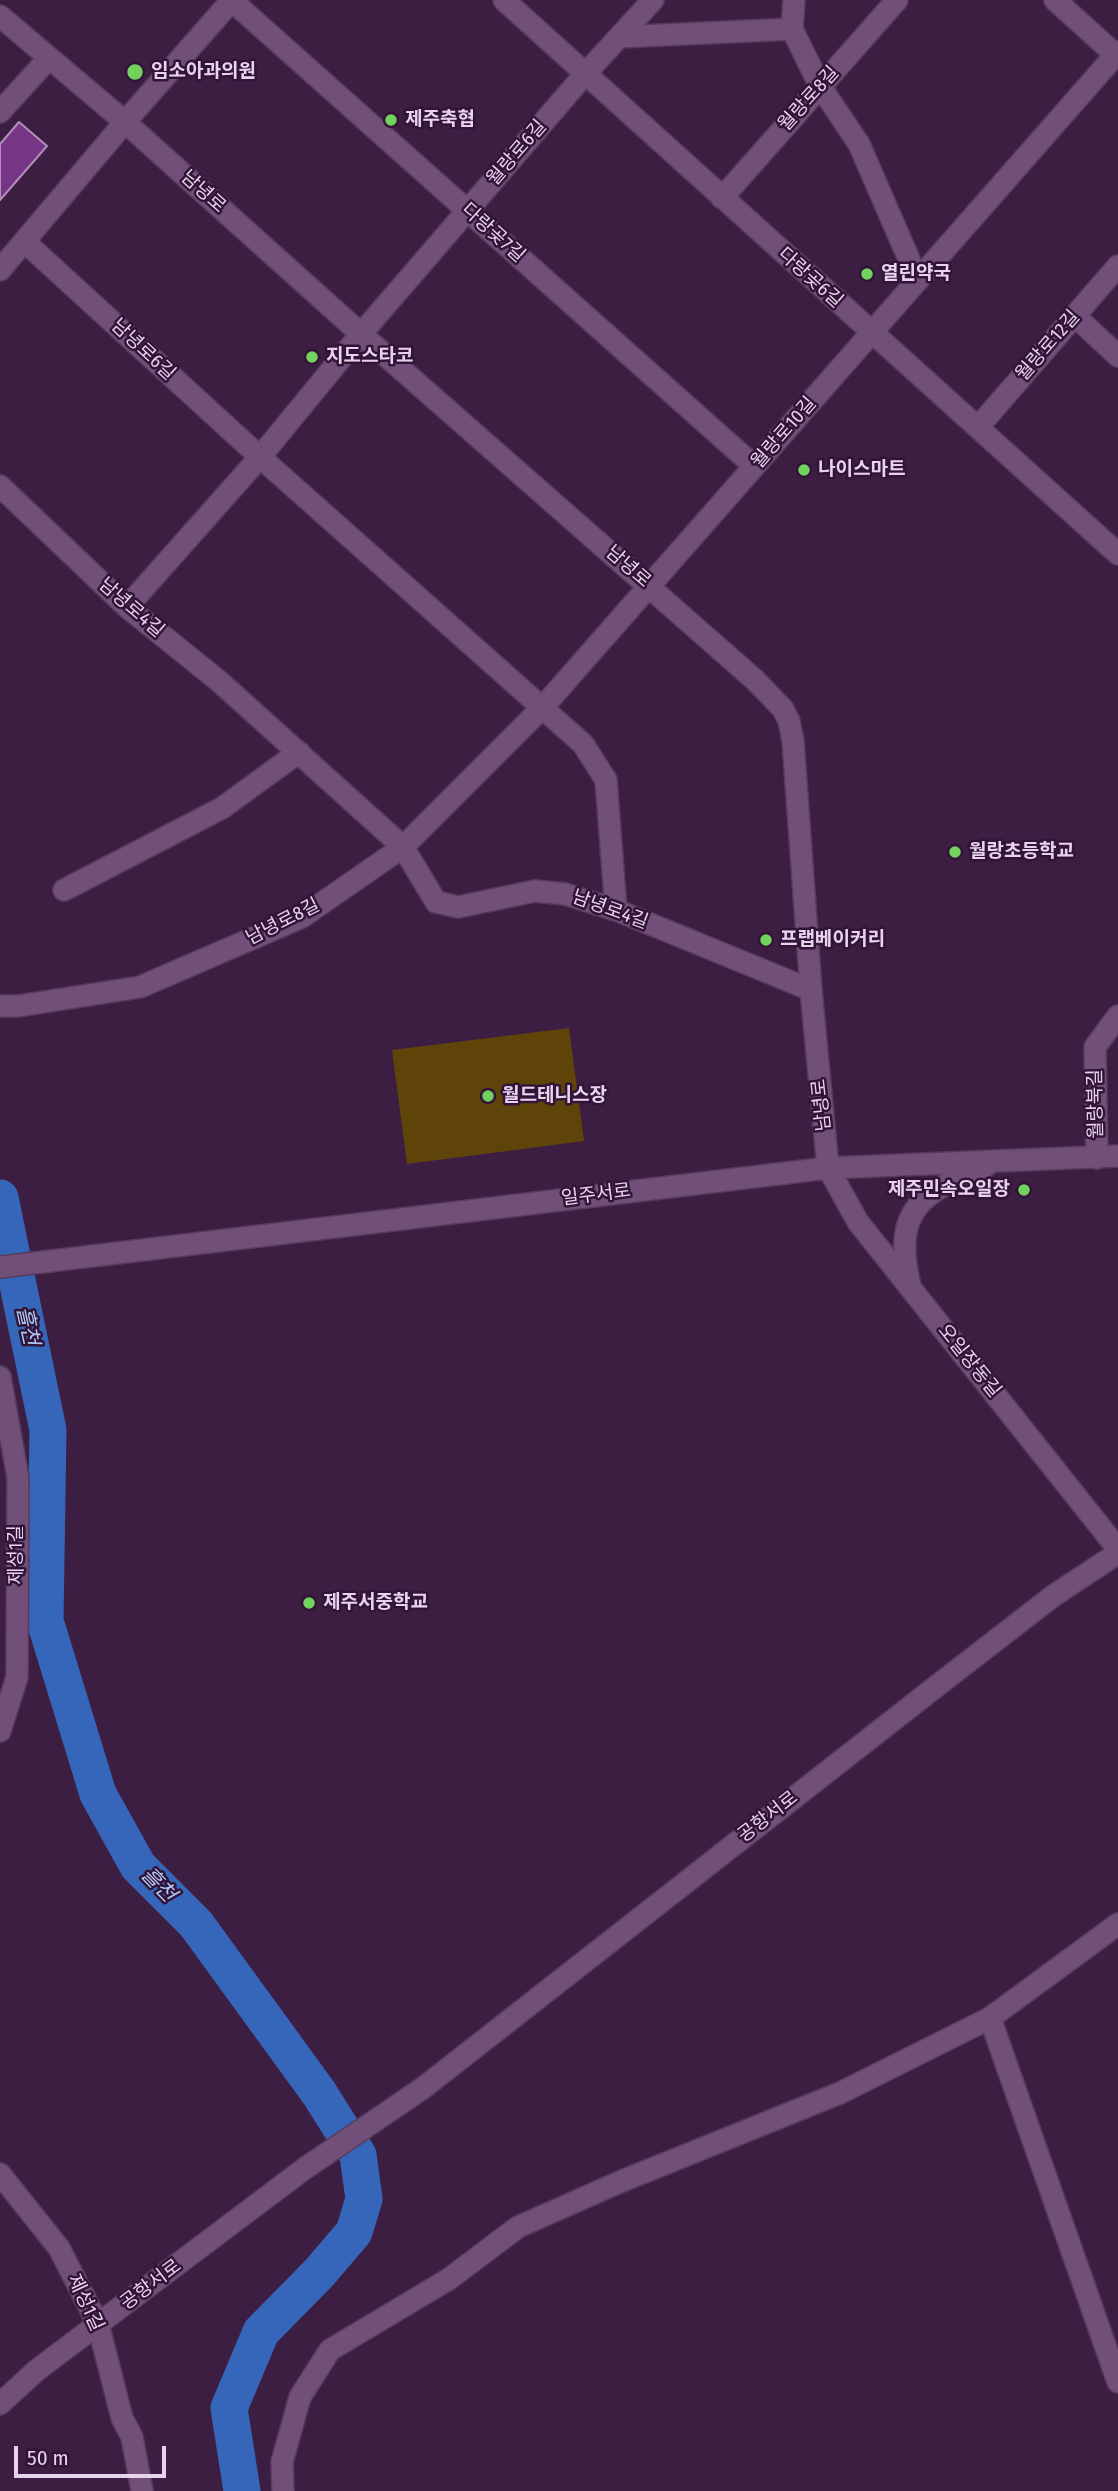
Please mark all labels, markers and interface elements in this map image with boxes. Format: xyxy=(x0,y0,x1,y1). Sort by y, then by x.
place label: 임소아과의원 xyxy=(151,61,256,83)
marker: 임소아과의원 xyxy=(125,62,145,82)
street label: 월랑로8길 xyxy=(774,62,844,136)
place label: 제주축협 xyxy=(405,109,475,131)
marker: 제주축협 xyxy=(383,112,399,128)
street label: 월랑로6길 xyxy=(482,116,552,190)
street label: 남녕로 xyxy=(176,166,230,218)
street label: 다랑곶7길 xyxy=(457,199,529,267)
street label: 다랑곶6길 xyxy=(773,243,847,313)
place label: 열린약국 xyxy=(881,263,951,285)
marker: 열린약국 xyxy=(859,266,875,282)
street label: 월랑로12길 xyxy=(1011,306,1085,386)
street label: 남녕로6길 xyxy=(106,315,180,385)
place label: 지도스타코 xyxy=(326,346,413,368)
marker: 지도스타코 xyxy=(304,349,320,365)
street label: 월랑로10길 xyxy=(747,393,821,473)
place label: 나이스마트 xyxy=(818,459,905,481)
marker: 나이스마트 xyxy=(796,462,812,478)
street label: 남녕로 xyxy=(601,541,655,593)
street label: 남녕로4길 xyxy=(94,573,168,643)
place label: 월랑초등학교 xyxy=(969,841,1074,863)
marker: 월랑초등학교 xyxy=(947,844,963,860)
street label: 남녕로4길 xyxy=(569,886,651,934)
street label: 남녕로8길 xyxy=(242,894,324,950)
place label: 프랩베이커리 xyxy=(780,929,885,951)
marker: 프랩베이커리 xyxy=(758,932,774,948)
street label: 월랑북길 xyxy=(1084,1069,1108,1139)
street label: 남녕로 xyxy=(808,1078,836,1132)
place label: 월드테니스장 xyxy=(502,1085,607,1107)
marker: 월드테니스장 xyxy=(480,1088,496,1104)
street label: 일주서로 xyxy=(560,1179,632,1211)
place label: 제주민속오일장 xyxy=(888,1179,1010,1201)
marker: 제주민속오일장 xyxy=(1016,1182,1032,1198)
water label: 흘천 xyxy=(11,1304,43,1348)
street label: 오일장동길 xyxy=(933,1320,1005,1402)
street label: 제성1길 xyxy=(6,1525,28,1585)
place label: 제주서중학교 xyxy=(323,1592,428,1614)
marker: 제주서중학교 xyxy=(301,1595,317,1611)
street label: 공항서로 xyxy=(733,1786,803,1848)
water label: 흘천 xyxy=(136,1862,180,1908)
street label: 공항서로 xyxy=(116,2255,186,2315)
street label: 제성1길 xyxy=(62,2271,108,2335)
scale bar xyxy=(18,2432,170,2476)
text: 50 m xyxy=(27,2445,69,2471)

